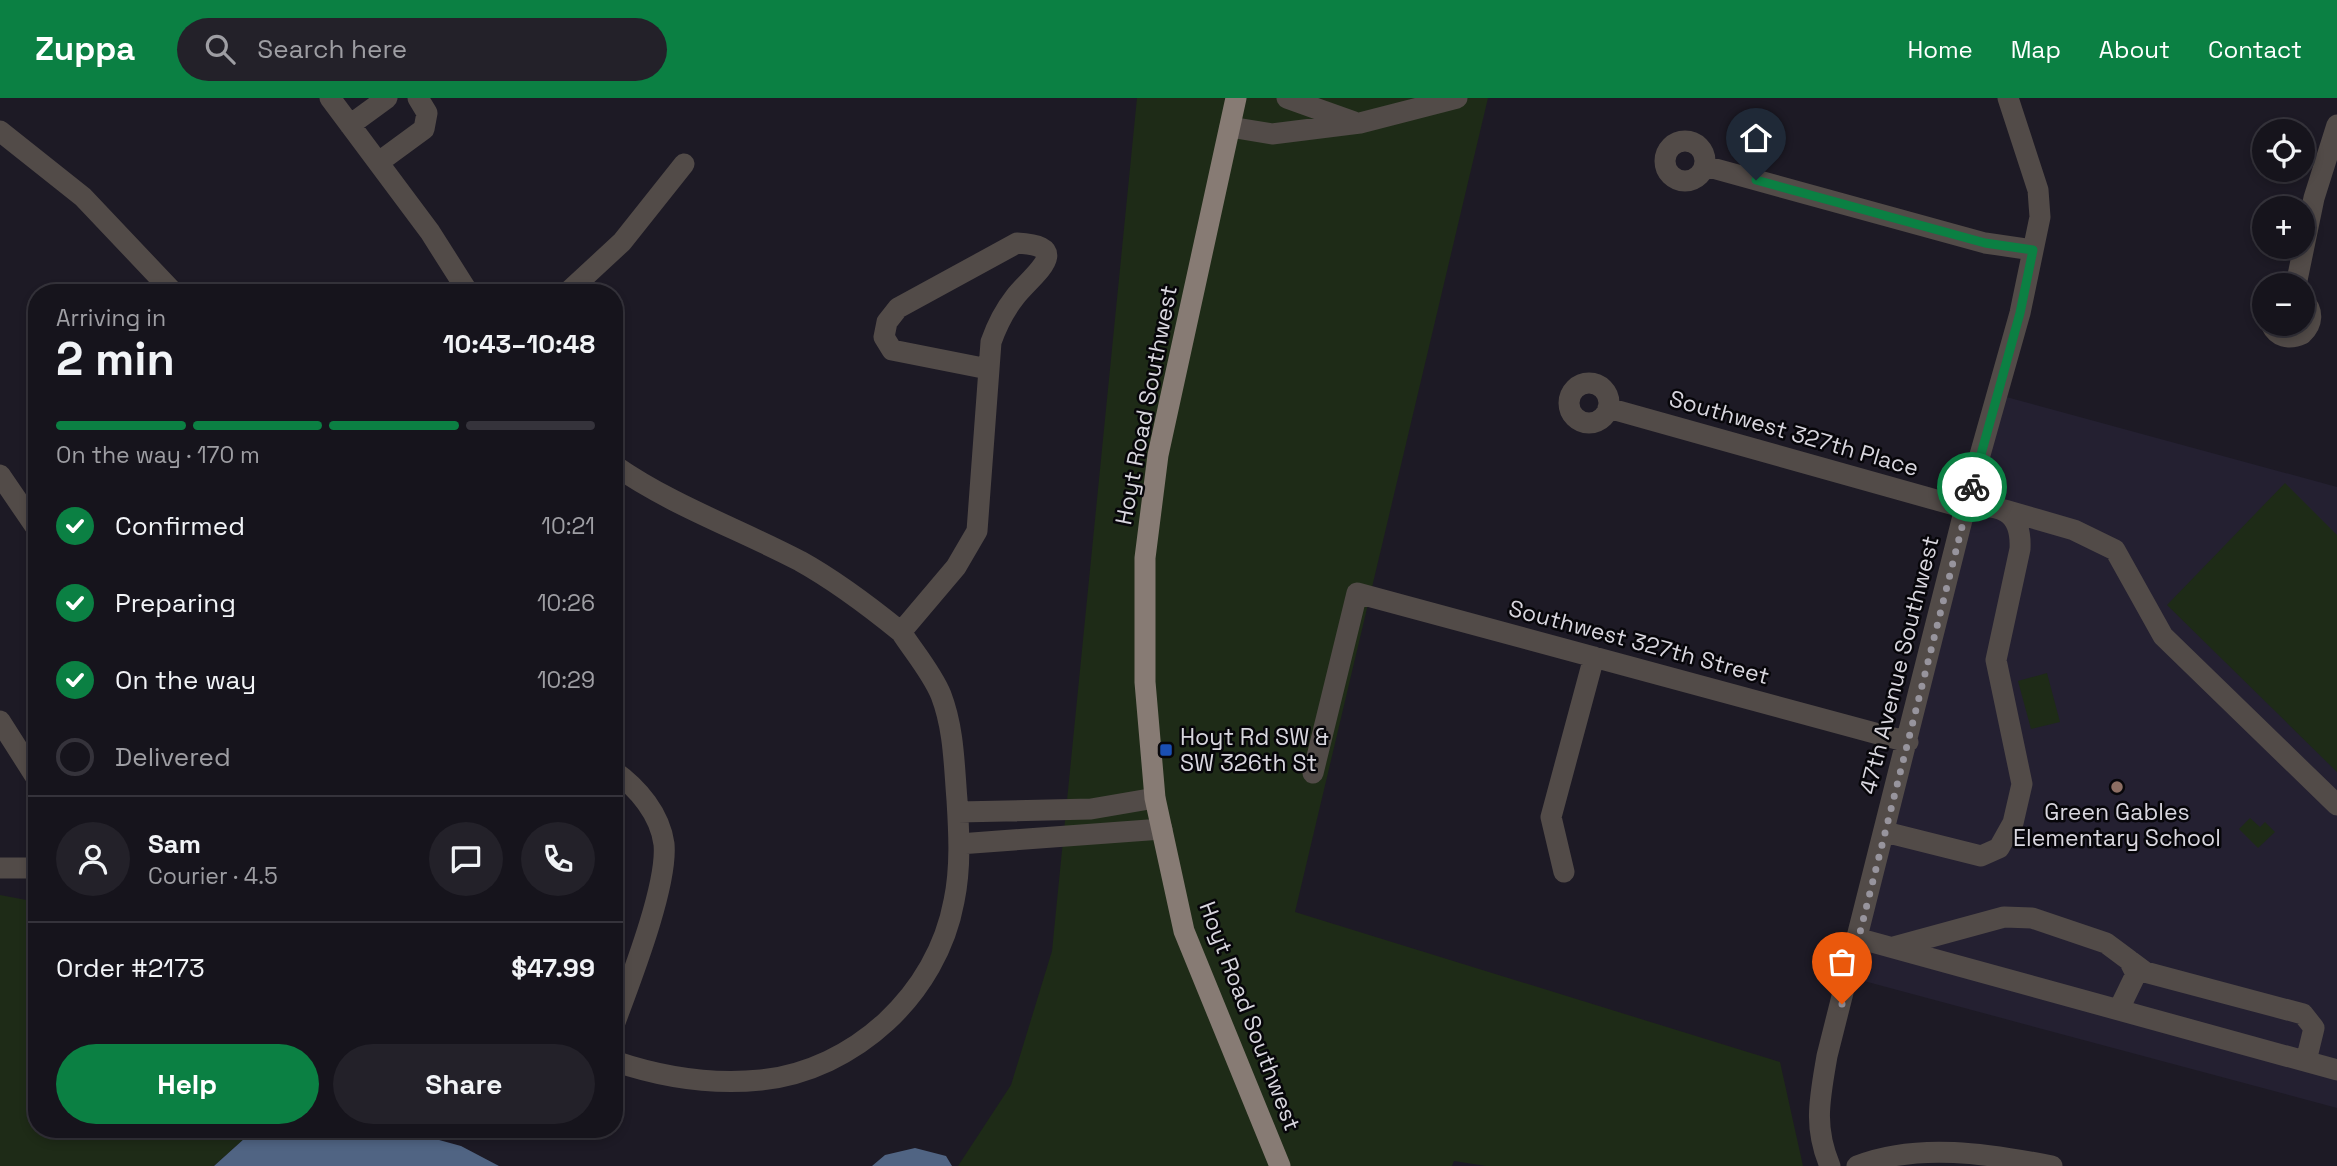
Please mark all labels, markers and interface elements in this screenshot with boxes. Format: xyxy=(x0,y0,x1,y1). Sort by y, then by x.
search box xyxy=(177,18,667,81)
text: Zuppa xyxy=(35,28,135,70)
icon: search xyxy=(201,30,239,68)
text: Search here xyxy=(257,32,407,66)
text: Home xyxy=(1907,34,1973,65)
text: Map xyxy=(2011,34,2061,65)
text: About xyxy=(2099,34,2170,65)
text: Contact xyxy=(2208,34,2302,65)
pin xyxy=(1726,108,1786,180)
icon: home xyxy=(1737,119,1775,157)
map controls xyxy=(2252,119,2315,336)
button: locate xyxy=(2252,119,2315,182)
button: + xyxy=(2252,196,2315,259)
button: − xyxy=(2252,273,2315,336)
street label: Hoyt Road Southwest xyxy=(1108,283,1184,527)
text: Arriving in xyxy=(56,303,166,333)
text: 10:43–10:48 xyxy=(443,327,595,361)
text: 2 min xyxy=(56,330,175,388)
street label: Southwest 327th Place xyxy=(1666,383,1922,483)
text: On the way · 170 m xyxy=(56,440,260,470)
courier xyxy=(1937,452,2007,522)
icon: bike xyxy=(1953,468,1991,506)
icon: check xyxy=(56,507,94,545)
text: Confirmed xyxy=(115,509,245,543)
text: 10:21 xyxy=(541,511,595,541)
street label: 47th Avenue Southwest xyxy=(1852,533,1946,797)
icon: check xyxy=(56,584,94,622)
text: Preparing xyxy=(115,586,236,620)
text: 10:26 xyxy=(537,588,595,618)
street label: Southwest 327th Street xyxy=(1505,593,1773,691)
icon: check xyxy=(56,661,94,699)
text: On the way xyxy=(115,663,256,697)
text: 10:29 xyxy=(537,665,595,695)
place label: Hoyt Rd SW & SW 326th St xyxy=(1180,722,1329,778)
text: Delivered xyxy=(115,740,231,774)
marker: Hoyt Rd SW & SW 326th St xyxy=(1158,742,1174,758)
marker: Green Gables Elementary School xyxy=(2109,779,2125,795)
place label: Green Gables Elementary School xyxy=(2013,797,2221,853)
button: person xyxy=(56,822,130,896)
button: chat xyxy=(429,822,503,896)
button: phone xyxy=(521,822,595,896)
text: Sam xyxy=(148,827,201,861)
text: Courier · 4.5 xyxy=(148,861,278,891)
street label: Hoyt Road Southwest xyxy=(1192,897,1308,1135)
pin xyxy=(1812,932,1872,1004)
icon: bag xyxy=(1823,943,1861,981)
text: Order #2173 xyxy=(56,951,205,985)
text: $47.99 xyxy=(511,951,595,985)
button: Help xyxy=(56,1044,319,1124)
button: Share xyxy=(333,1044,595,1124)

